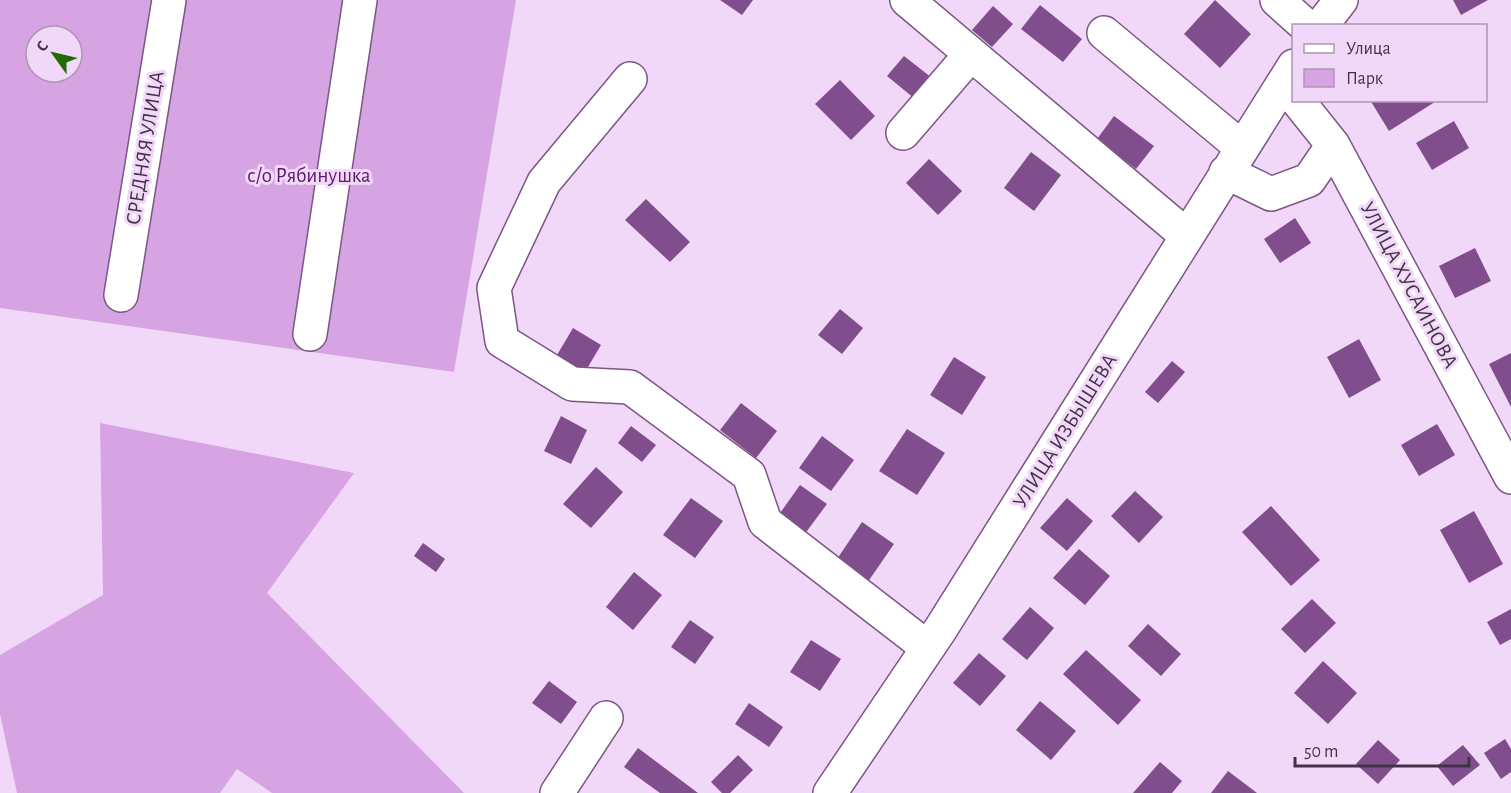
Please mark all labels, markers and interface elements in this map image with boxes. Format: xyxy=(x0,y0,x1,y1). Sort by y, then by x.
north arrow xyxy=(24,24,84,84)
legend xyxy=(1292,24,1487,102)
text: С xyxy=(33,38,52,54)
text: Улица xyxy=(1346,40,1391,58)
street label: СРЕДНЯЯ УЛИЦА xyxy=(122,70,168,226)
text: Парк xyxy=(1346,70,1384,88)
park label: с/о Рябинушка xyxy=(247,165,371,186)
street label: УЛИЦА ХУСАИНОВА xyxy=(1356,199,1462,371)
street label: УЛИЦА ИЗБЫШЕВА xyxy=(1009,350,1121,512)
scale bar xyxy=(1295,730,1469,768)
text: 50 m xyxy=(1304,743,1338,761)

